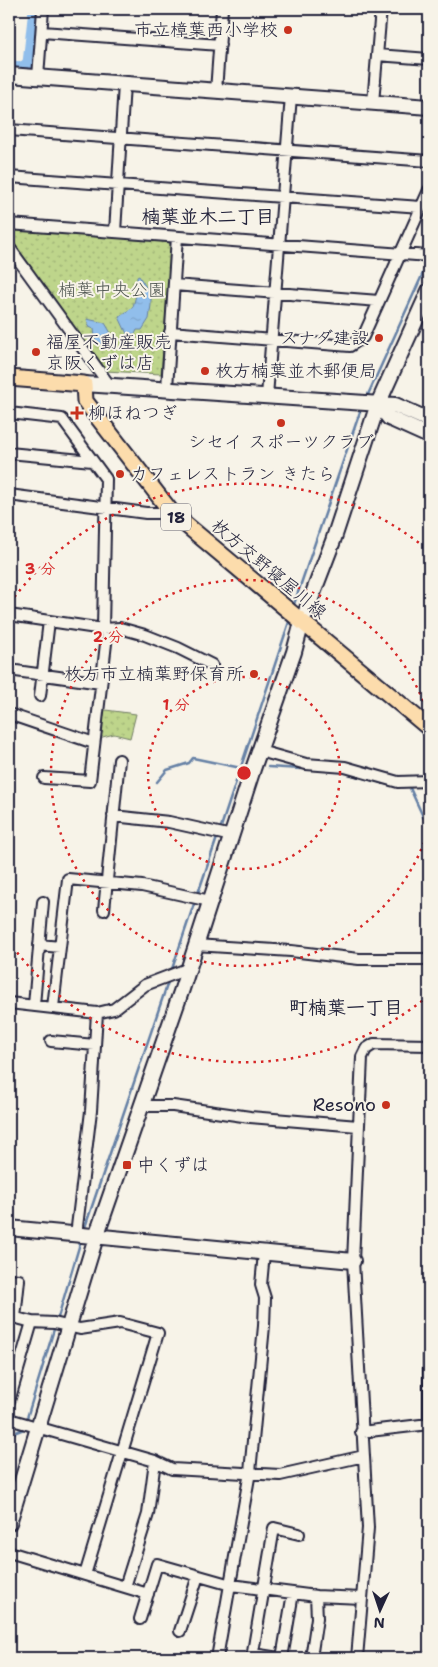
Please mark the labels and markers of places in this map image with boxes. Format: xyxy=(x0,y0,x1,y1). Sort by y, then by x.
place label: 市立樟葉西小学校 xyxy=(134,18,278,42)
marker: 市立樟葉西小学校 xyxy=(282,24,294,36)
place label: スナダ建設 xyxy=(280,326,369,350)
place label: 福屋不動産販売 京阪くずは店 xyxy=(46,330,172,375)
marker: スナダ建設 xyxy=(373,332,385,344)
marker: 福屋不動産販売 京阪くずは店 xyxy=(30,346,42,358)
place label: 枚方楠葉並木郵便局 xyxy=(215,359,377,383)
marker: 枚方楠葉並木郵便局 xyxy=(199,365,211,377)
place label: 柳ほねつぎ xyxy=(88,401,178,425)
marker: 柳ほねつぎ xyxy=(70,406,84,420)
marker: シセイ スポーツクラブ xyxy=(275,417,287,429)
place label: シセイ スポーツクラブ xyxy=(188,430,374,454)
place label: カフェレストラン きたら xyxy=(130,462,336,486)
marker: カフェレストラン きたら xyxy=(114,468,126,480)
place label: 枚方市立楠葉野保育所 xyxy=(64,662,244,686)
marker: 枚方市立楠葉野保育所 xyxy=(248,668,260,680)
centre of rings xyxy=(235,764,253,782)
place label: Resono xyxy=(313,1093,376,1117)
marker: Resono xyxy=(380,1099,392,1111)
place label: 中くずは xyxy=(137,1153,209,1177)
marker: 中くずは xyxy=(121,1159,133,1171)

